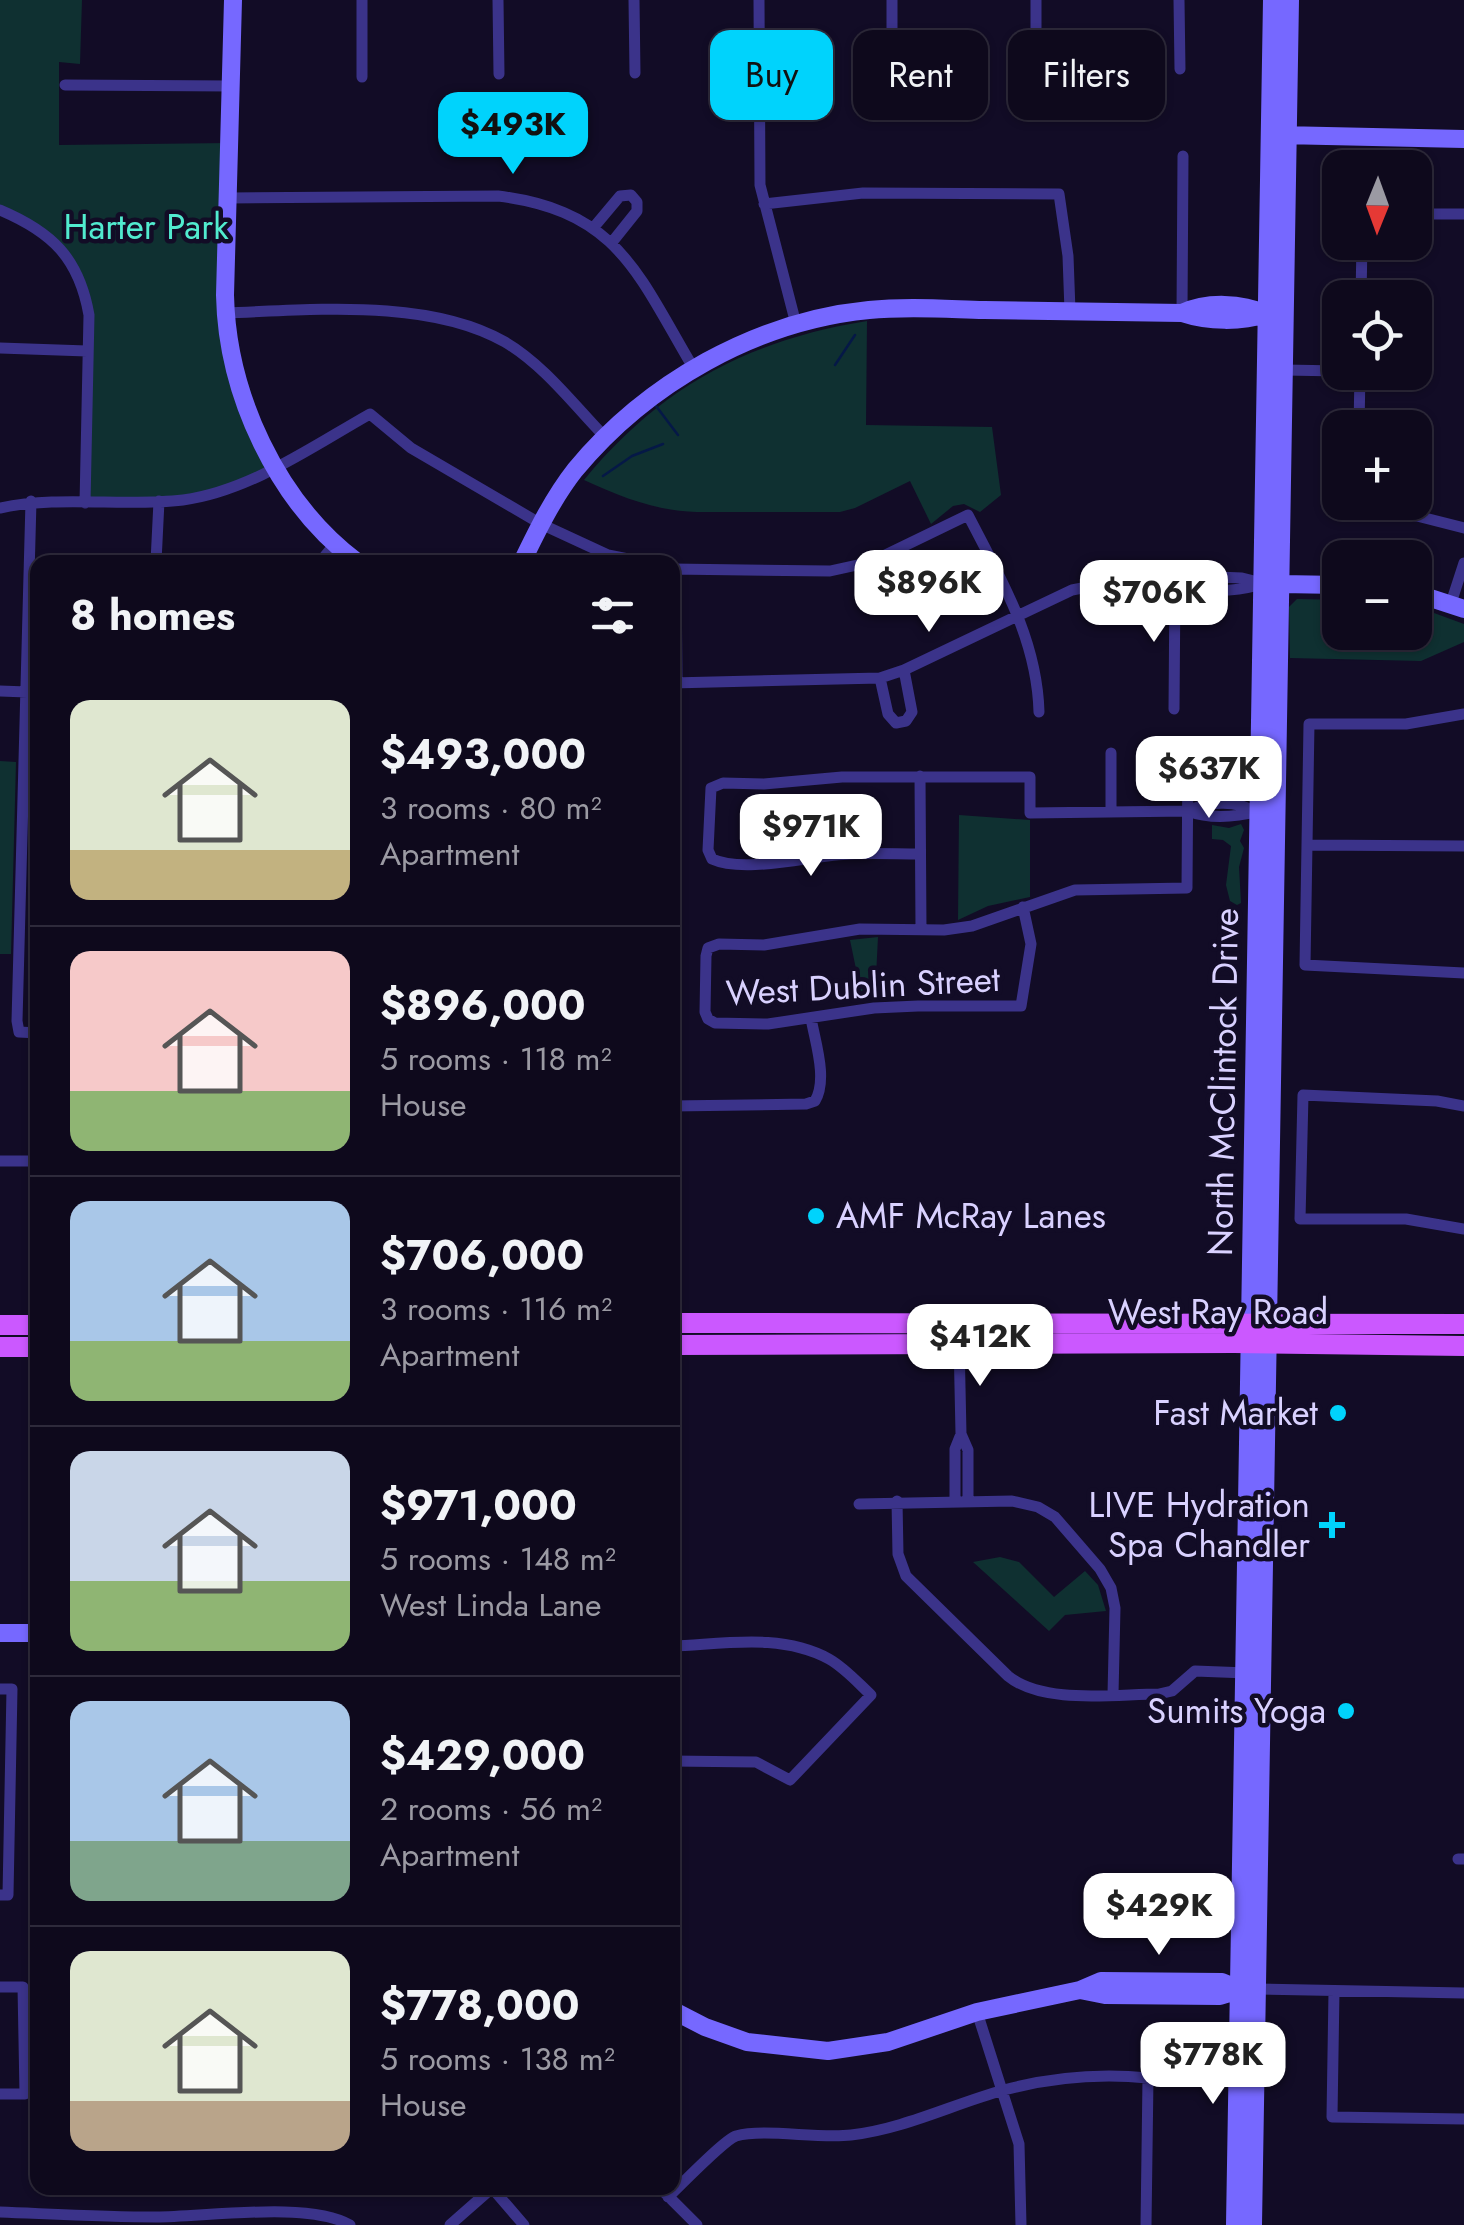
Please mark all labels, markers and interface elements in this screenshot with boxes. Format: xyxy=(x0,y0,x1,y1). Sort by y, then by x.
chip: Buy xyxy=(710,30,833,120)
chip: Rent xyxy=(853,30,988,120)
chip: Filters xyxy=(1008,30,1165,120)
pin: $493K xyxy=(443,92,583,177)
text: $493K xyxy=(460,101,566,147)
north arrow xyxy=(1322,150,1432,260)
map controls xyxy=(1322,150,1432,650)
park label: Harter Park xyxy=(63,202,229,252)
button: locate xyxy=(1322,280,1432,390)
button: + xyxy=(1322,410,1432,520)
button: − xyxy=(1322,540,1432,650)
pin: $896K xyxy=(859,550,999,635)
text: $896K xyxy=(876,559,982,605)
pin: $706K xyxy=(1084,560,1224,645)
text: $706K xyxy=(1102,569,1206,615)
text: 8 homes xyxy=(70,585,235,646)
icon: filters xyxy=(585,588,640,643)
text: $493,000 xyxy=(380,724,586,785)
pin: $637K xyxy=(1139,736,1279,821)
icon: home xyxy=(150,740,270,860)
text: $637K xyxy=(1158,745,1260,791)
text: 3 rooms · 80 m² xyxy=(380,785,601,831)
pin: $971K xyxy=(741,794,881,879)
text: $971K xyxy=(762,803,860,849)
text: Apartment xyxy=(380,831,519,877)
street label: North McClintock Drive xyxy=(1195,908,1251,1256)
street label: West Dublin Street xyxy=(725,954,1002,1018)
text: $896,000 xyxy=(380,975,586,1036)
icon: home xyxy=(150,991,270,1111)
text: 5 rooms · 118 m² xyxy=(380,1036,612,1082)
text: House xyxy=(380,1082,467,1128)
place label: AMF McRay Lanes xyxy=(836,1191,1106,1241)
marker: AMF McRay Lanes xyxy=(805,1205,827,1227)
text: $706,000 xyxy=(380,1225,584,1286)
icon: home xyxy=(150,1241,270,1361)
text: 3 rooms · 116 m² xyxy=(380,1286,612,1332)
street label: West Ray Road xyxy=(1108,1287,1328,1337)
pin: $412K xyxy=(910,1304,1050,1389)
text: $412K xyxy=(929,1313,1031,1359)
text: Apartment xyxy=(380,1332,519,1378)
place label: Fast Market xyxy=(1153,1388,1319,1438)
marker: Fast Market xyxy=(1327,1402,1349,1424)
text: $971,000 xyxy=(380,1475,577,1536)
place label: LIVE Hydration Spa Chandler xyxy=(1089,1480,1310,1570)
icon: home xyxy=(150,1491,270,1611)
marker: LIVE Hydration Spa Chandler xyxy=(1319,1512,1345,1538)
text: 5 rooms · 148 m² xyxy=(380,1536,616,1582)
text: West Linda Lane xyxy=(380,1582,602,1628)
place label: Sumits Yoga xyxy=(1147,1686,1326,1736)
marker: Sumits Yoga xyxy=(1335,1700,1357,1722)
text: $429,000 xyxy=(380,1725,585,1786)
icon: home xyxy=(150,1741,270,1861)
text: 2 rooms · 56 m² xyxy=(380,1786,602,1832)
text: Apartment xyxy=(380,1832,519,1878)
pin: $429K xyxy=(1089,1873,1229,1958)
text: $429K xyxy=(1105,1882,1213,1928)
text: $778,000 xyxy=(380,1975,580,2036)
icon: home xyxy=(150,1991,270,2111)
pin: $778K xyxy=(1143,2022,1283,2107)
text: $778K xyxy=(1163,2031,1263,2077)
text: 5 rooms · 138 m² xyxy=(380,2036,615,2082)
text: House xyxy=(380,2082,467,2128)

